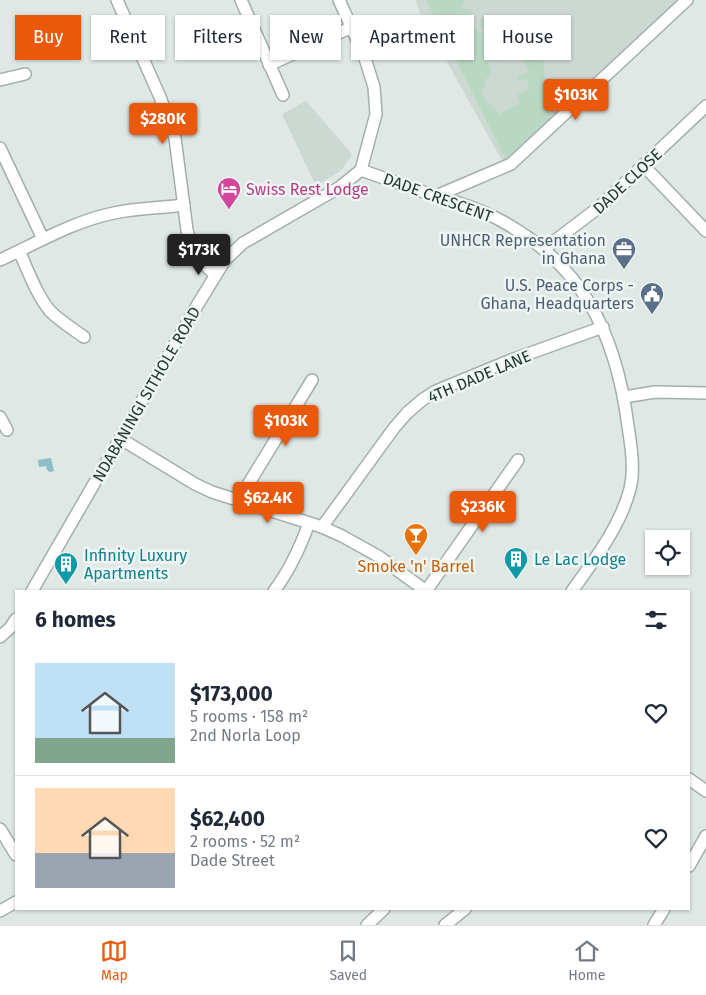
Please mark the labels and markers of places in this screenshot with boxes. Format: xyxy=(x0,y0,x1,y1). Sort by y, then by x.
pin: $103K xyxy=(541,78,611,121)
pin: $280K xyxy=(128,102,198,145)
hotel icon: Swiss Rest Lodge xyxy=(216,176,242,210)
place label: Swiss Rest Lodge xyxy=(246,180,369,199)
place label: UNHCR Representation in Ghana xyxy=(440,231,606,268)
pin: $173K xyxy=(164,234,234,276)
office icon: UNHCR Representation in Ghana xyxy=(611,236,637,270)
place label: U.S. Peace Corps - Ghana, Headquarters xyxy=(481,276,634,313)
public building icon: U.S. Peace Corps - Ghana, Headquarters xyxy=(639,281,665,315)
pin: $103K xyxy=(251,404,321,447)
pin: $62.4K xyxy=(227,482,309,524)
pin: $236K xyxy=(448,490,518,533)
bar icon: Smoke 'n' Barrel xyxy=(403,522,429,556)
place label: Infinity Luxury Apartments xyxy=(84,546,187,583)
building icon: Le Lac Lodge xyxy=(503,546,529,580)
place label: Le Lac Lodge xyxy=(534,550,626,569)
building icon: Infinity Luxury Apartments xyxy=(53,551,79,585)
place label: Smoke 'n' Barrel xyxy=(358,557,475,576)

